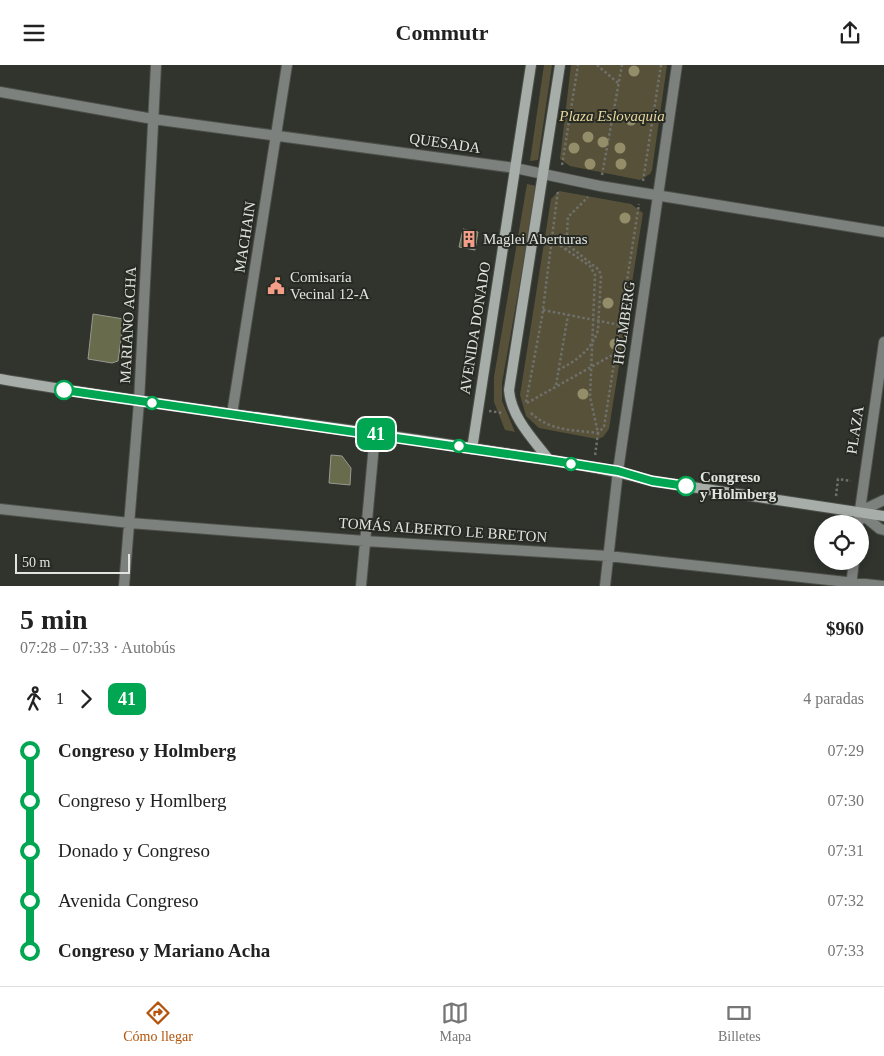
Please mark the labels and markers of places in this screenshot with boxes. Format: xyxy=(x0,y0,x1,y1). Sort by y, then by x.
building icon: Maglei Aberturas xyxy=(459,229,479,249)
place label: Maglei Aberturas xyxy=(483,231,588,247)
place label: Comisaría Vecinal 12-A xyxy=(290,269,370,302)
public building icon: Comisaría Vecinal 12-A xyxy=(266,276,286,296)
unlabelled marker xyxy=(54,380,74,400)
unlabelled marker xyxy=(145,396,159,410)
unlabelled marker xyxy=(452,439,466,453)
unlabelled marker xyxy=(564,457,578,471)
place label: Congreso y Holmberg xyxy=(700,469,777,502)
marker: Congreso y Holmberg xyxy=(676,476,696,496)

